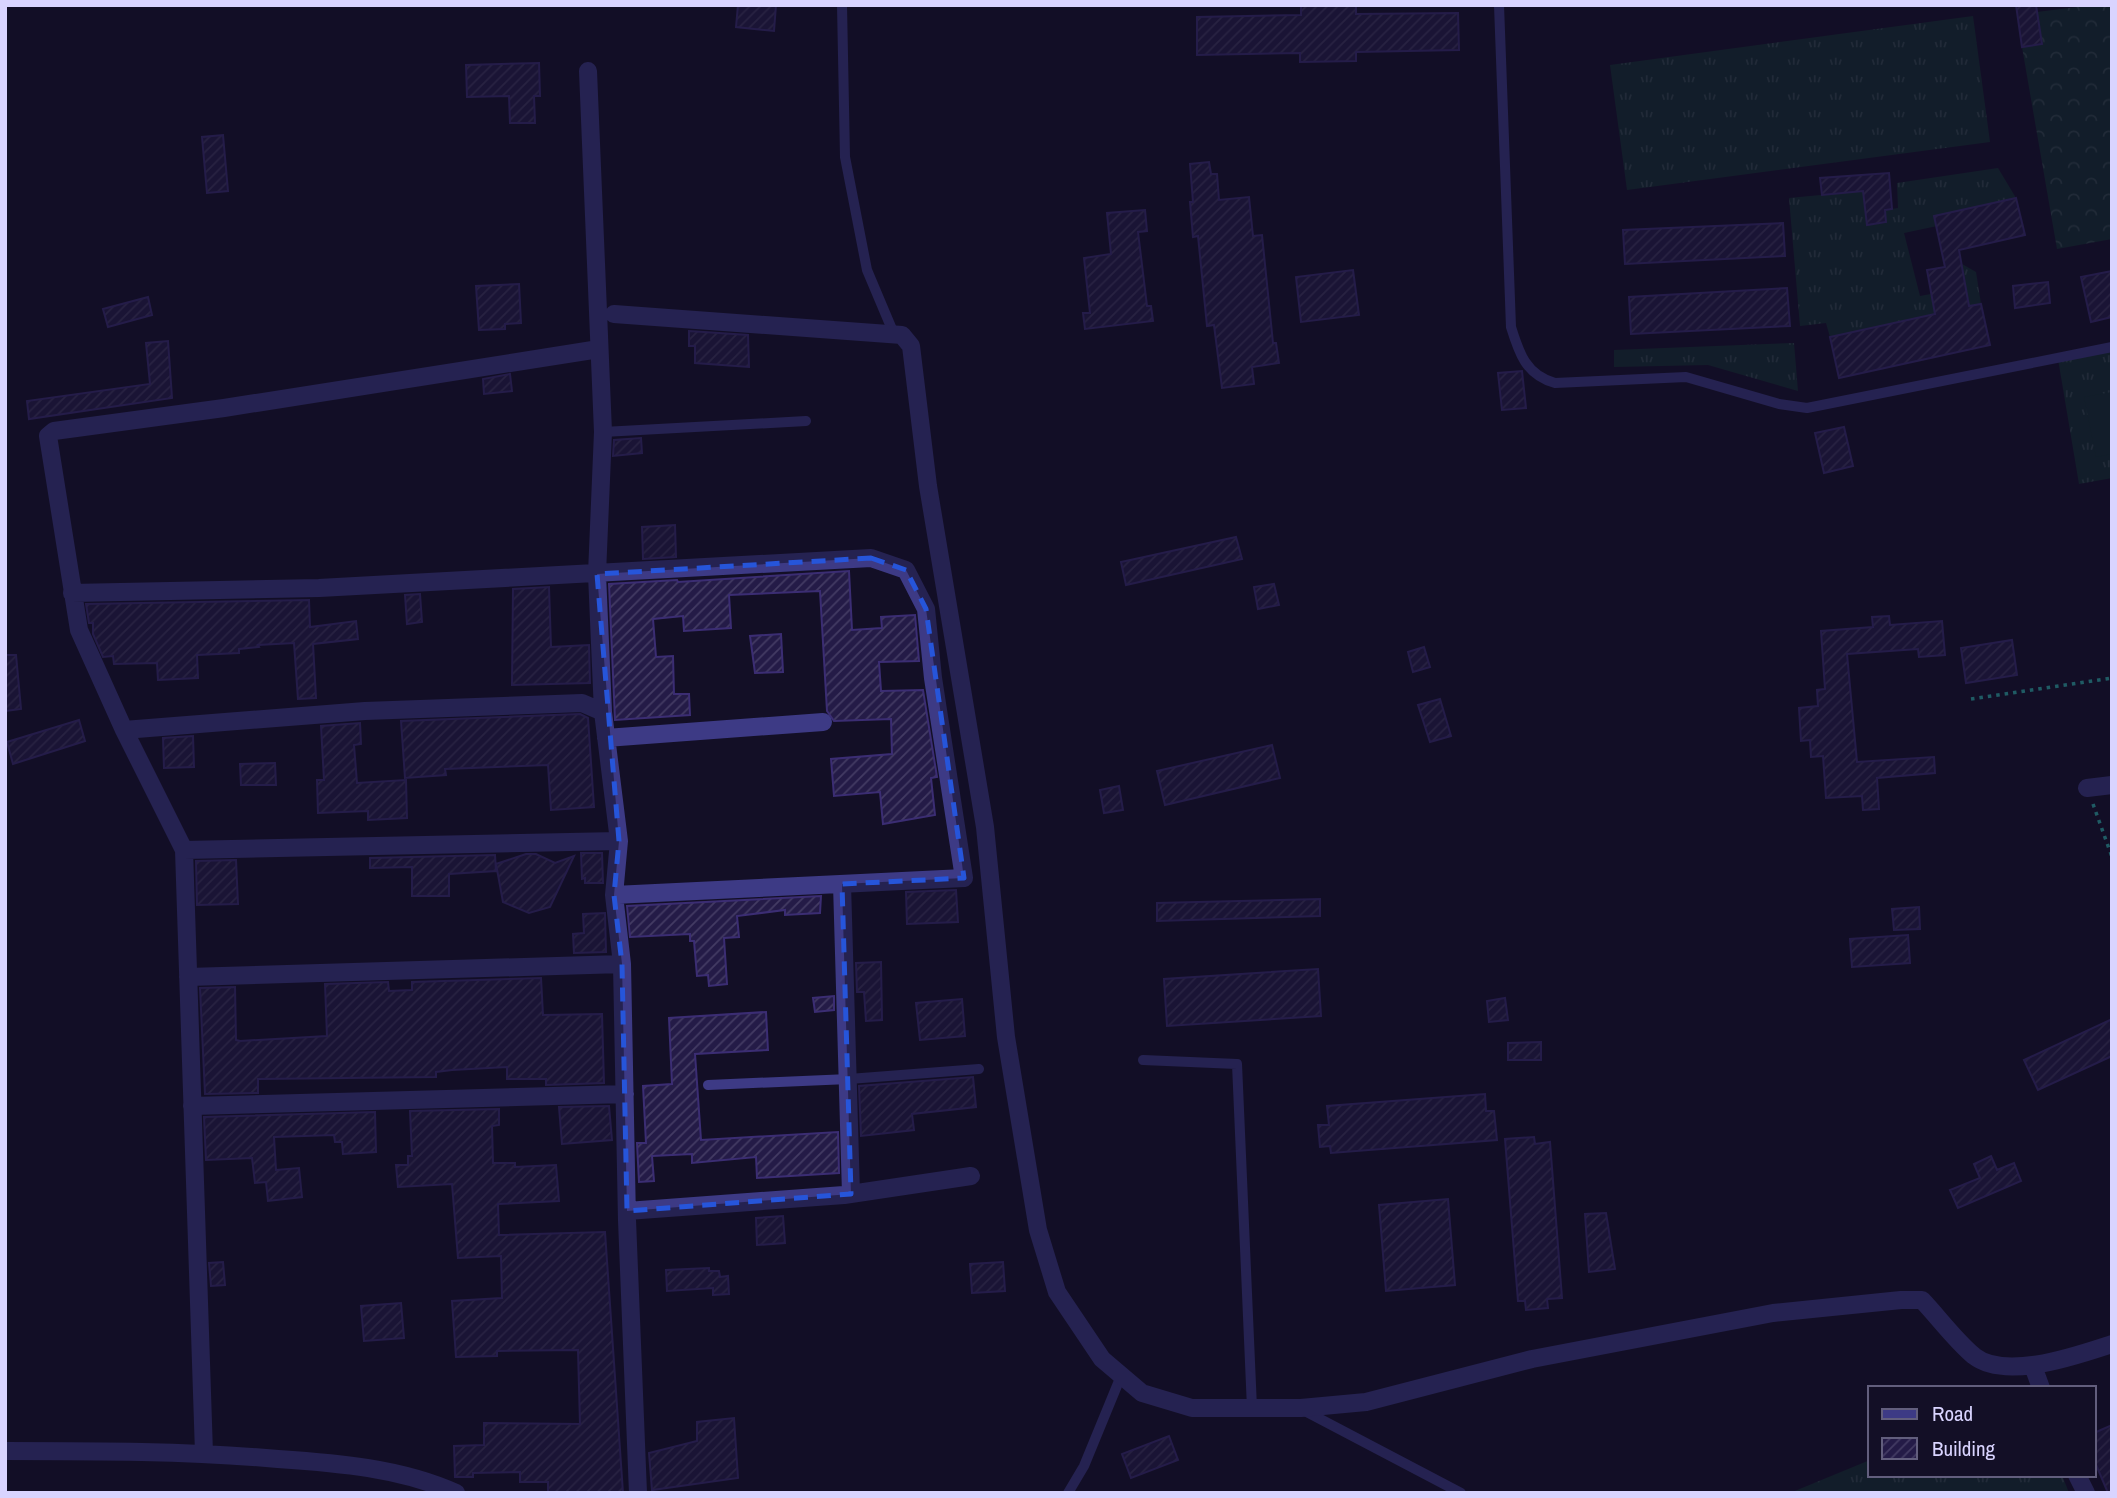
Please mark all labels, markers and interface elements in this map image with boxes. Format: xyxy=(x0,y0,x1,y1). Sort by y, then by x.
legend xyxy=(1868,1386,2096,1477)
text: Road xyxy=(1932,1399,1973,1428)
text: Building xyxy=(1932,1434,1996,1463)

